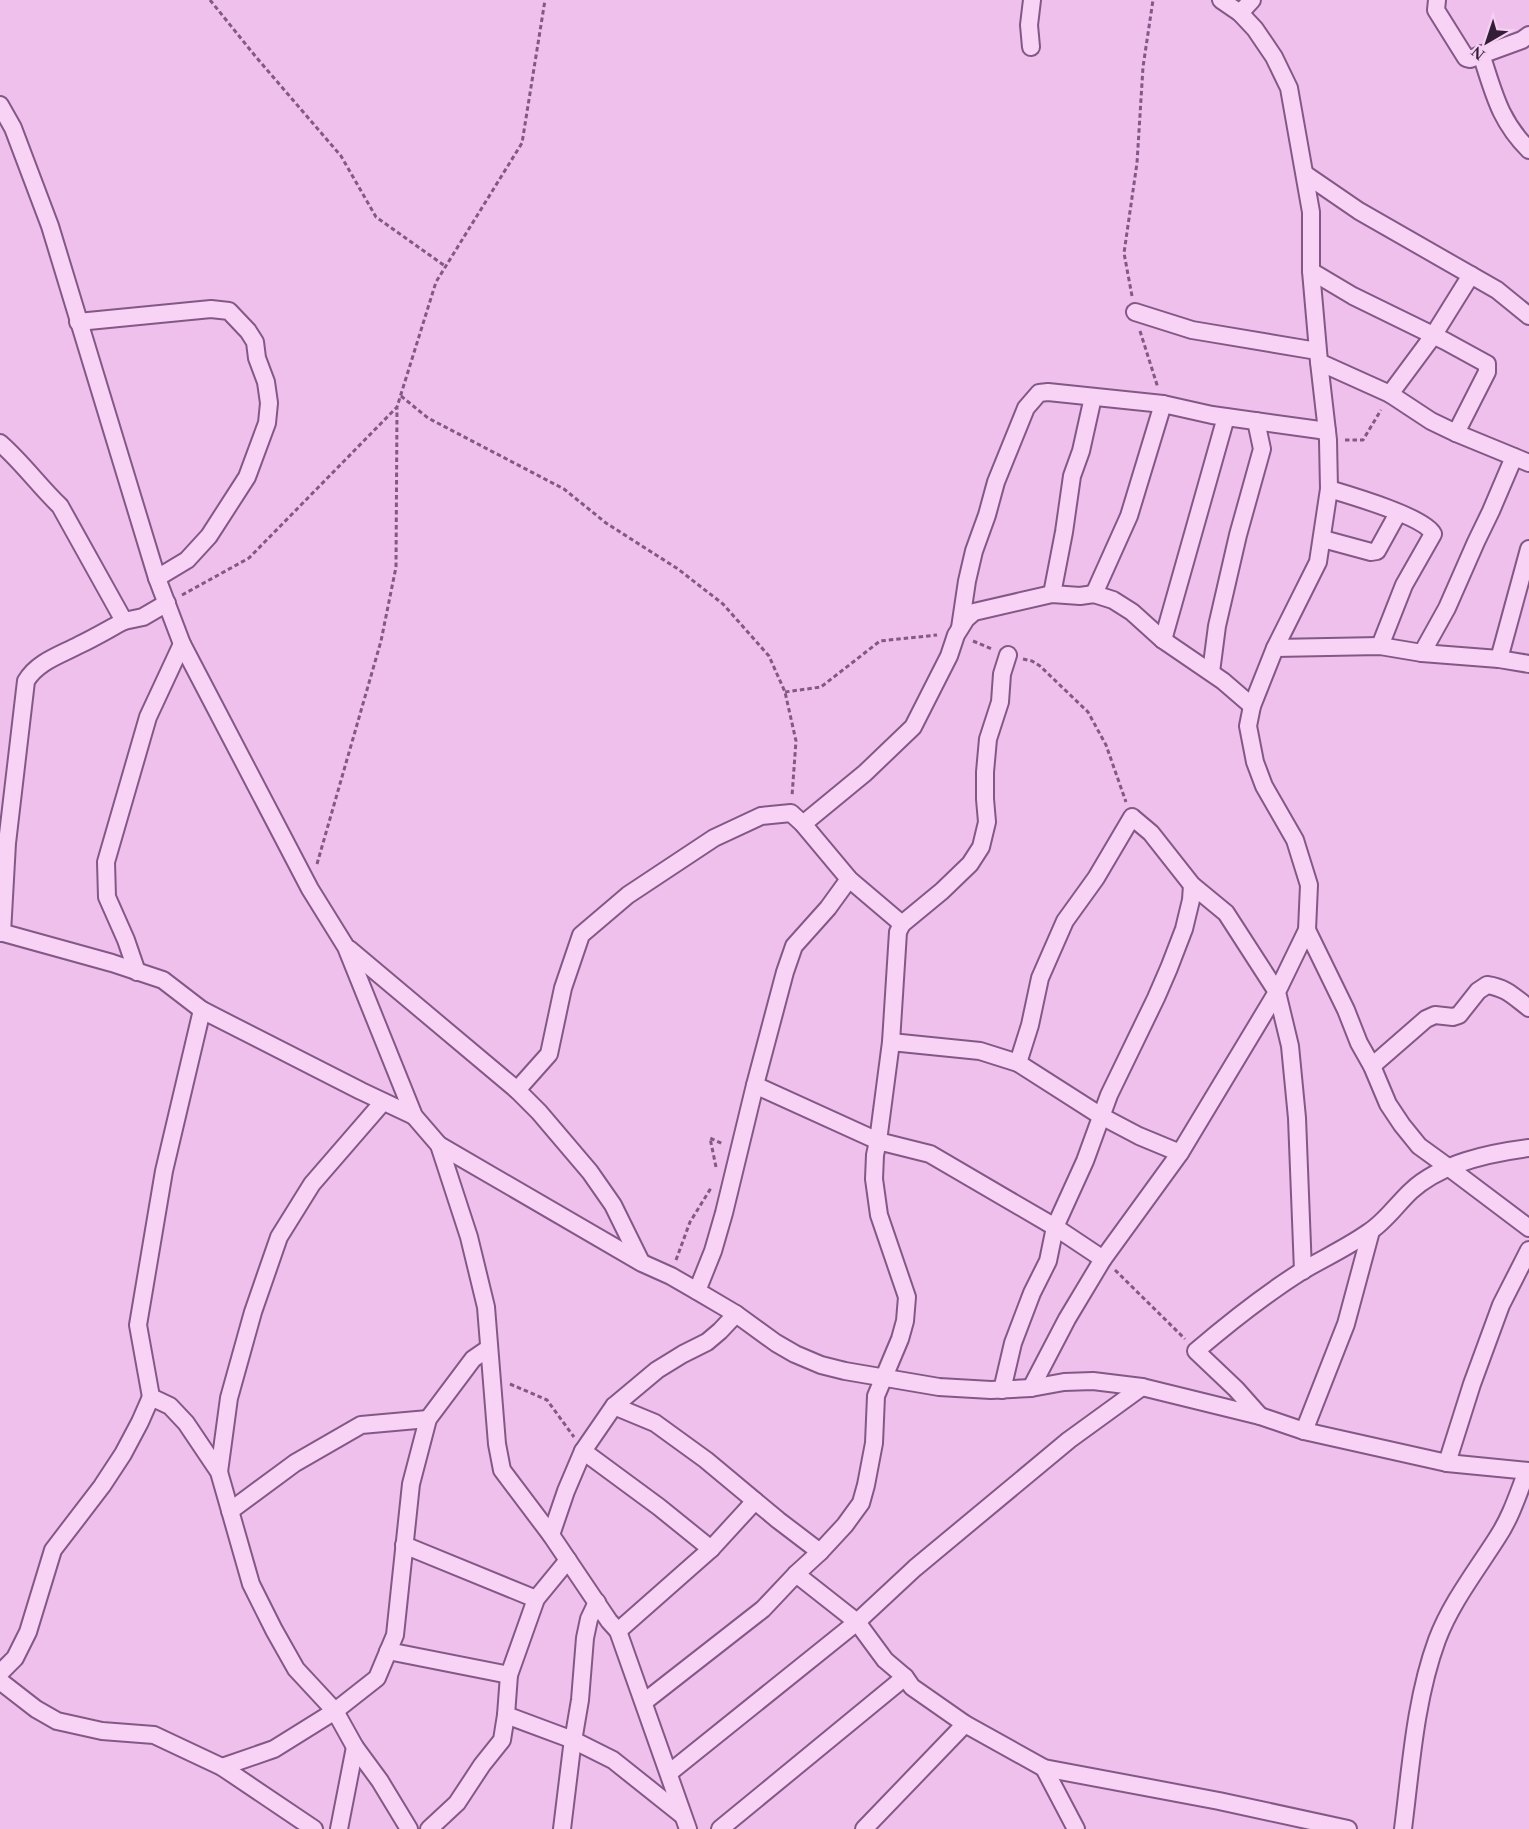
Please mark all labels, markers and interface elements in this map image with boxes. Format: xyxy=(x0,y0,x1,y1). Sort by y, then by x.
north arrow xyxy=(1457,12,1517,72)
text: N xyxy=(1468,43,1488,64)

